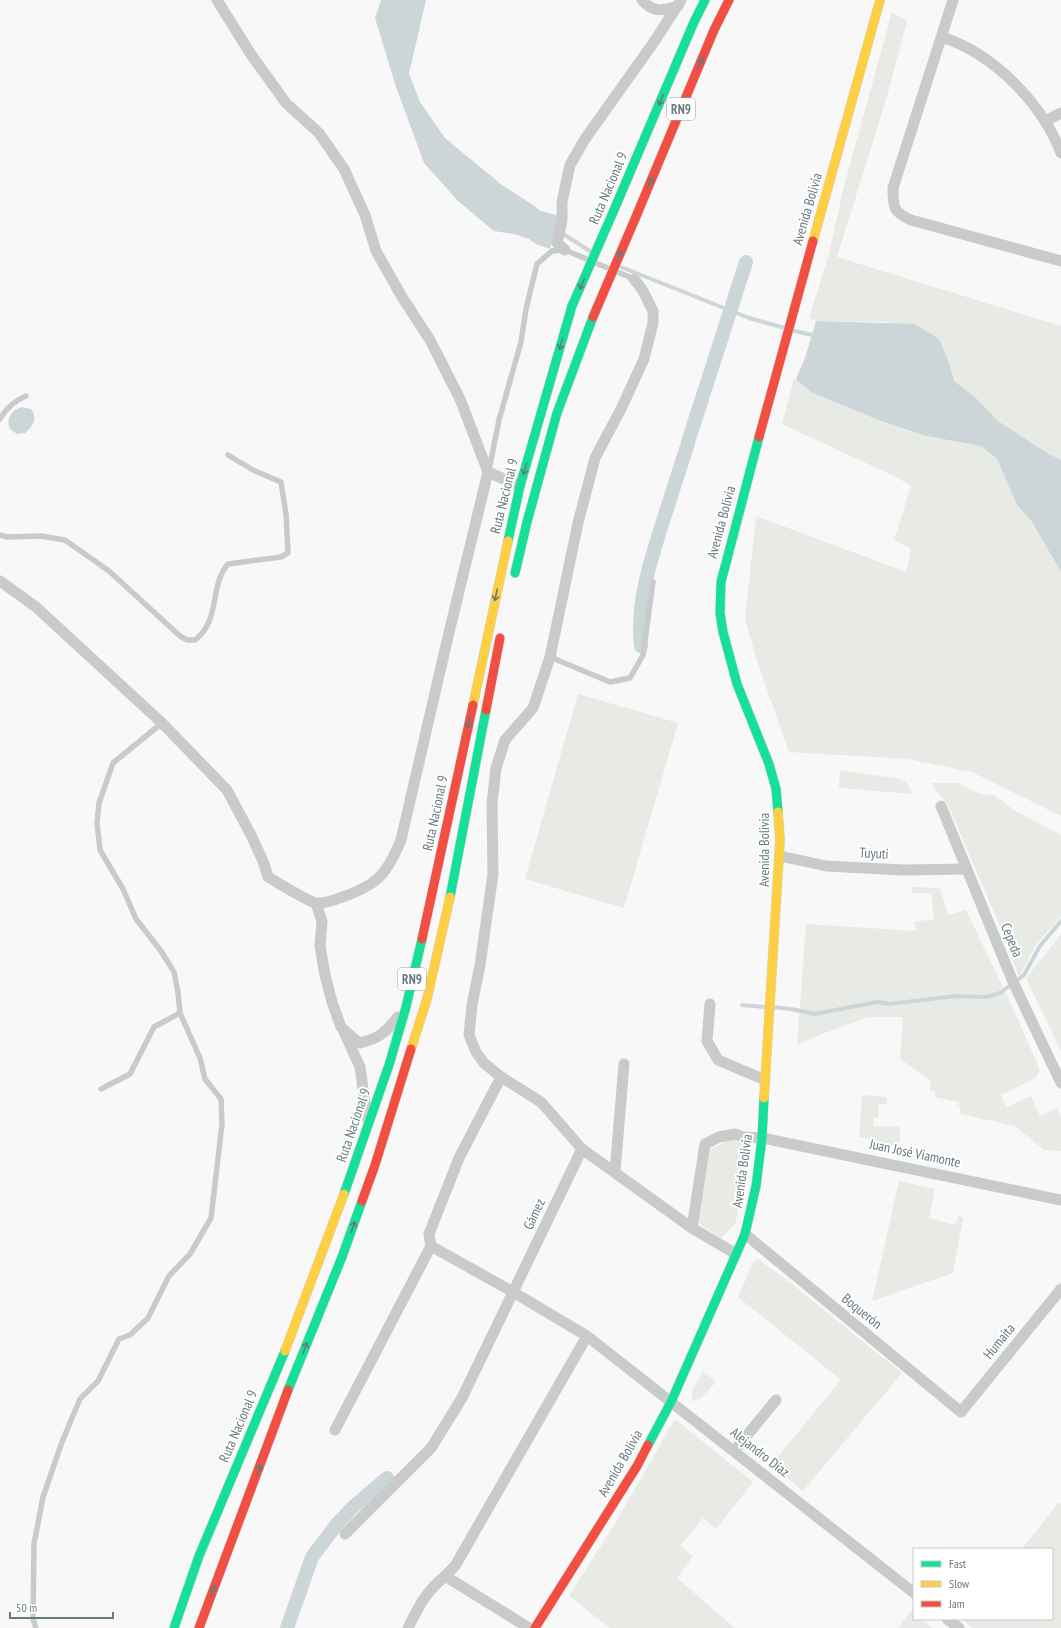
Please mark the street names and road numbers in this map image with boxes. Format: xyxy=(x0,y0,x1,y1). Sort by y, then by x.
road number: RN9 xyxy=(667,98,695,120)
street label: Ruta Nacional 9 xyxy=(585,149,631,227)
street label: Avenida Bolivia xyxy=(788,171,826,247)
street label: Ruta Nacional 9 xyxy=(486,457,522,535)
street label: Avenida Bolivia xyxy=(703,484,739,560)
street label: Ruta Nacional 9 xyxy=(418,774,452,852)
street label: Avenida Bolivia xyxy=(755,813,773,887)
street label: Tuyuti xyxy=(859,843,889,863)
street label: Cepeda xyxy=(997,920,1027,960)
road number: RN9 xyxy=(398,968,426,990)
street label: Ruta Nacional 9 xyxy=(332,1086,374,1164)
street label: Avenida Bolivia xyxy=(728,1133,756,1209)
street label: Juan José Viamonte xyxy=(867,1134,962,1171)
street label: Gámez xyxy=(519,1196,549,1232)
street label: Boquerón xyxy=(838,1289,886,1333)
street label: Humaita xyxy=(979,1319,1019,1363)
street label: Ruta Nacional 9 xyxy=(215,1387,261,1465)
street label: Alejandro Díaz xyxy=(727,1423,793,1481)
street label: Avenida Bolivia xyxy=(594,1426,646,1500)

